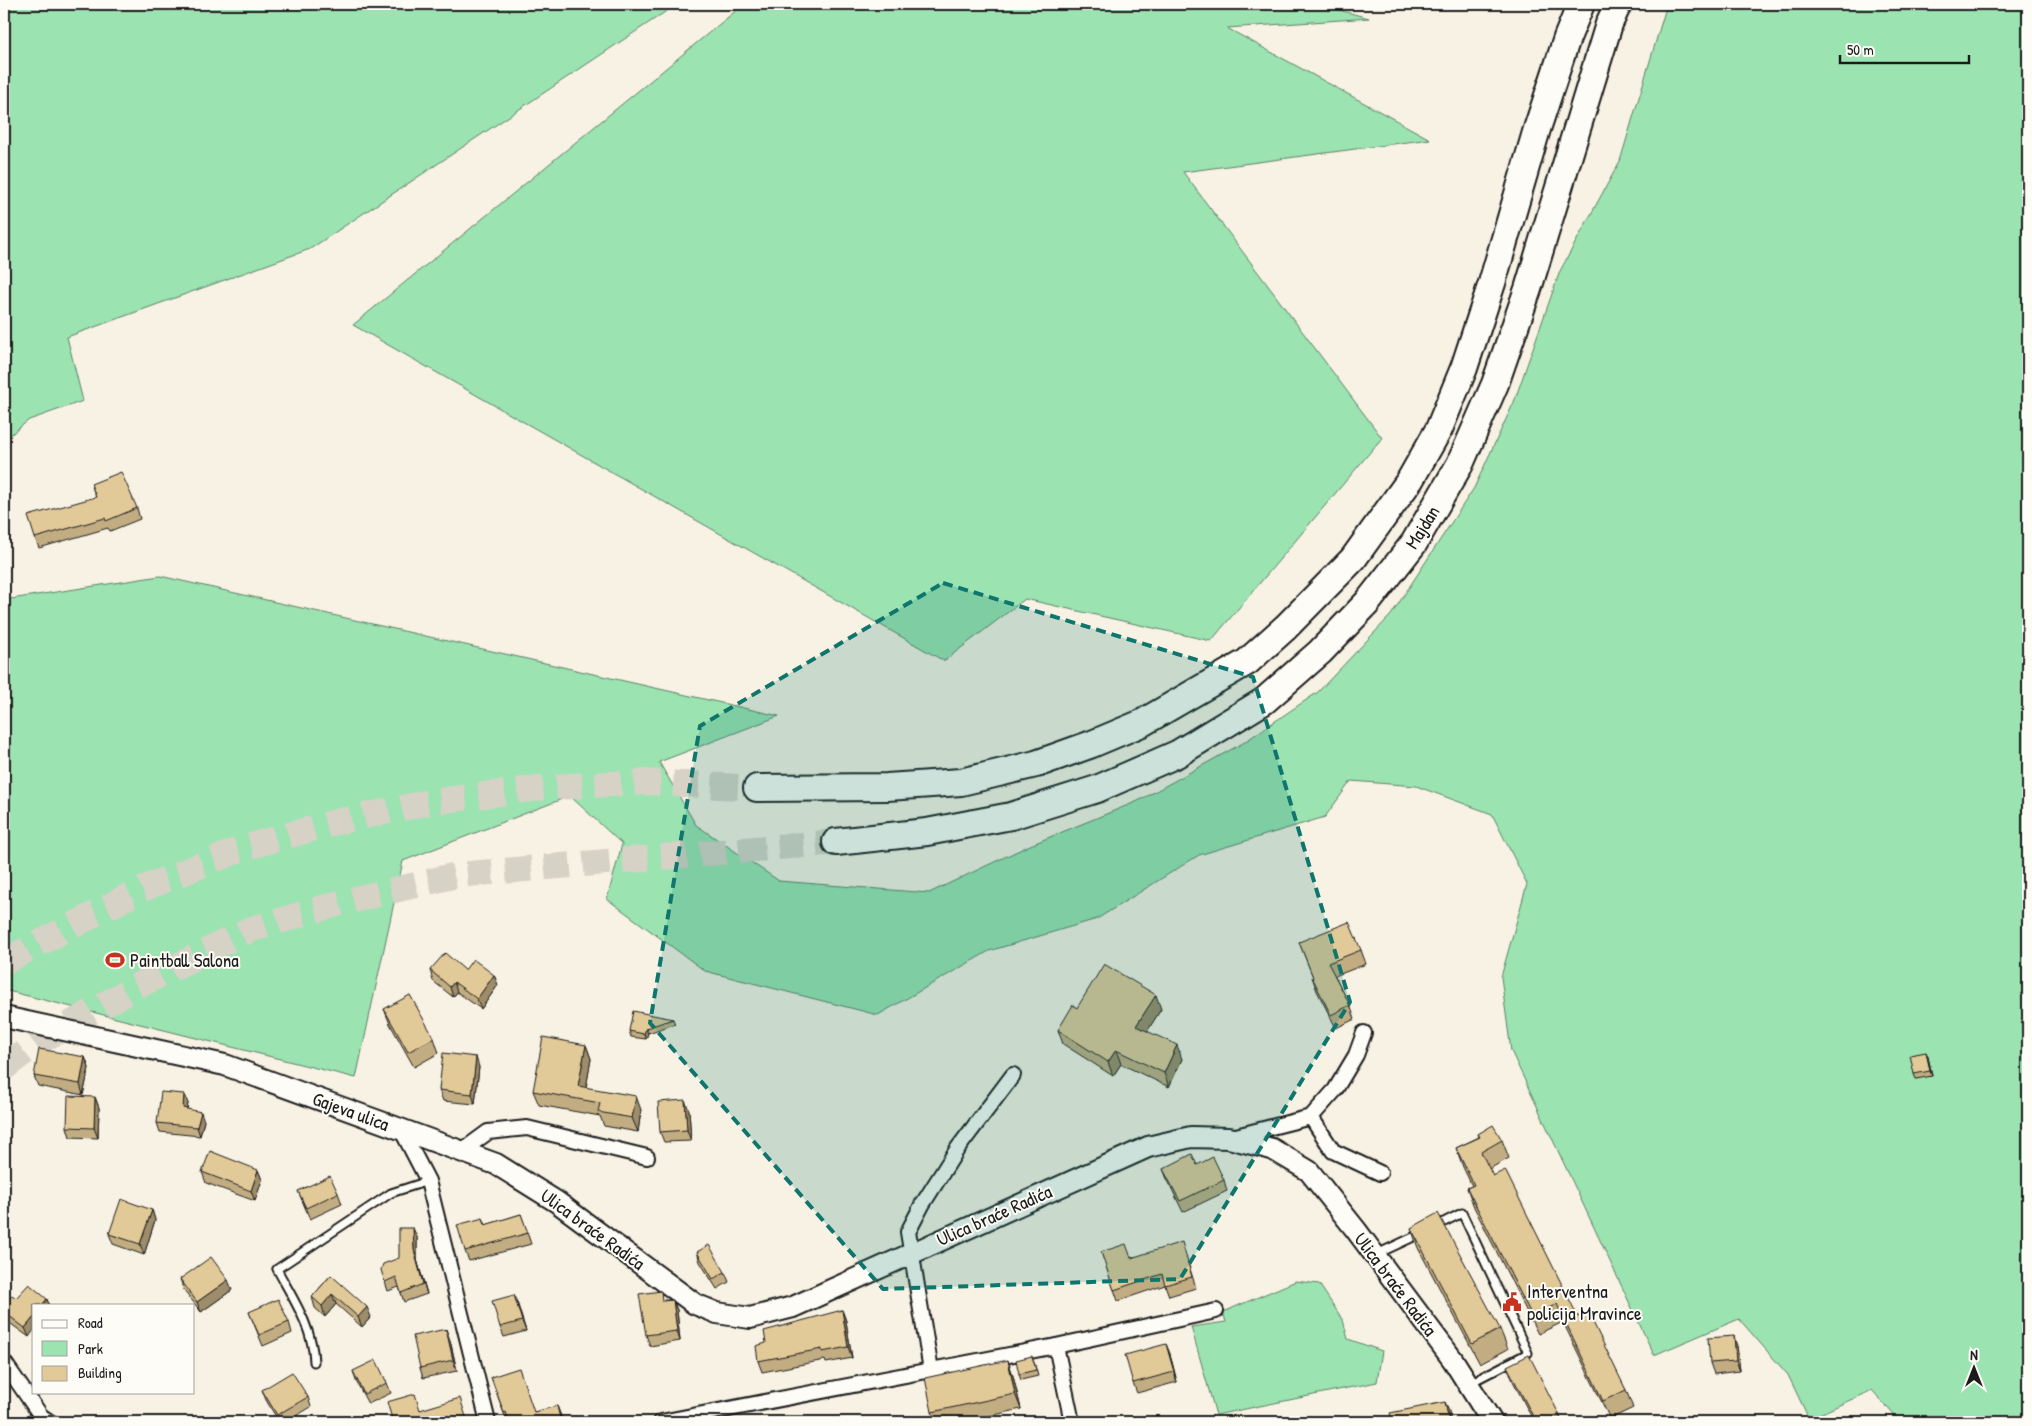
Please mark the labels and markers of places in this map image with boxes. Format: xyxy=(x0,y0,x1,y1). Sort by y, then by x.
place label: Paintball Salona xyxy=(130,947,239,973)
sports icon: Paintball Salona xyxy=(104,949,126,971)
place label: Interventna policija Mravince xyxy=(1527,1278,1642,1326)
public building icon: Interventna policija Mravince xyxy=(1501,1291,1523,1313)

